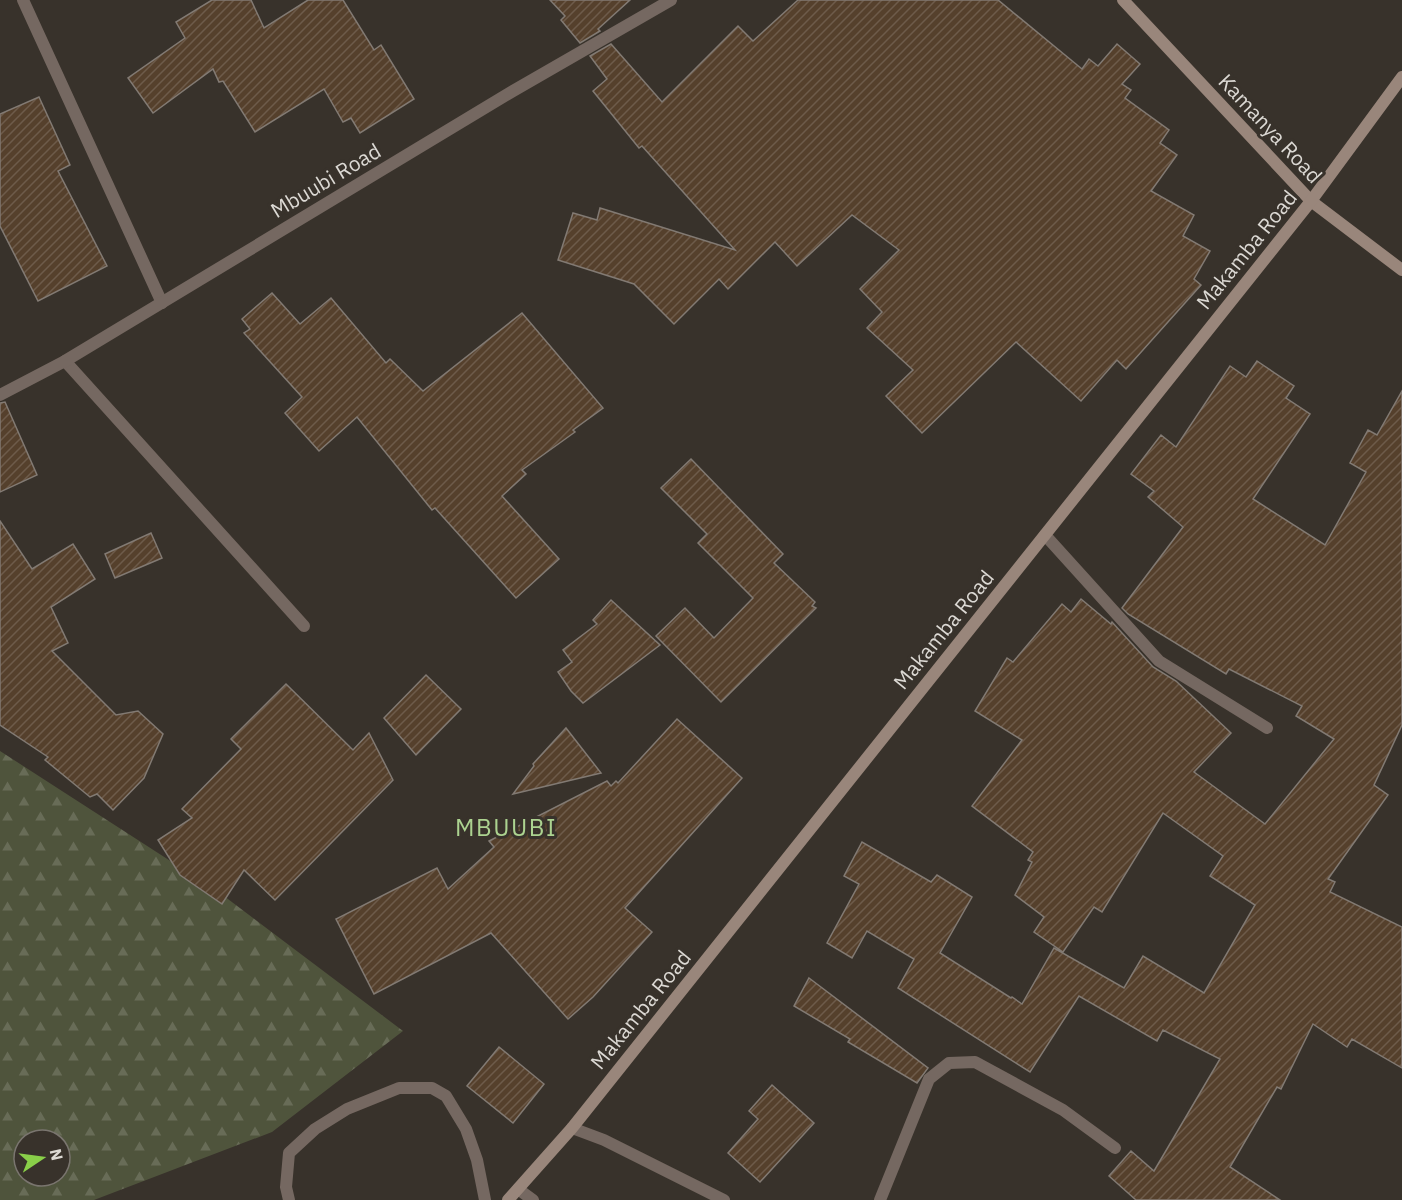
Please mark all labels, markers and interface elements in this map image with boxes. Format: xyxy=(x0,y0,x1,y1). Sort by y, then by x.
street label: Kamanya Road xyxy=(1213,68,1329,189)
street label: Mbuubi Road xyxy=(265,136,386,224)
street label: Makamba Road xyxy=(1190,184,1303,315)
street label: Makamba Road xyxy=(887,564,1000,695)
district label: MBUUBI xyxy=(455,811,557,843)
street label: Makamba Road xyxy=(584,944,697,1075)
north arrow xyxy=(12,1128,72,1188)
text: N xyxy=(46,1147,68,1163)

